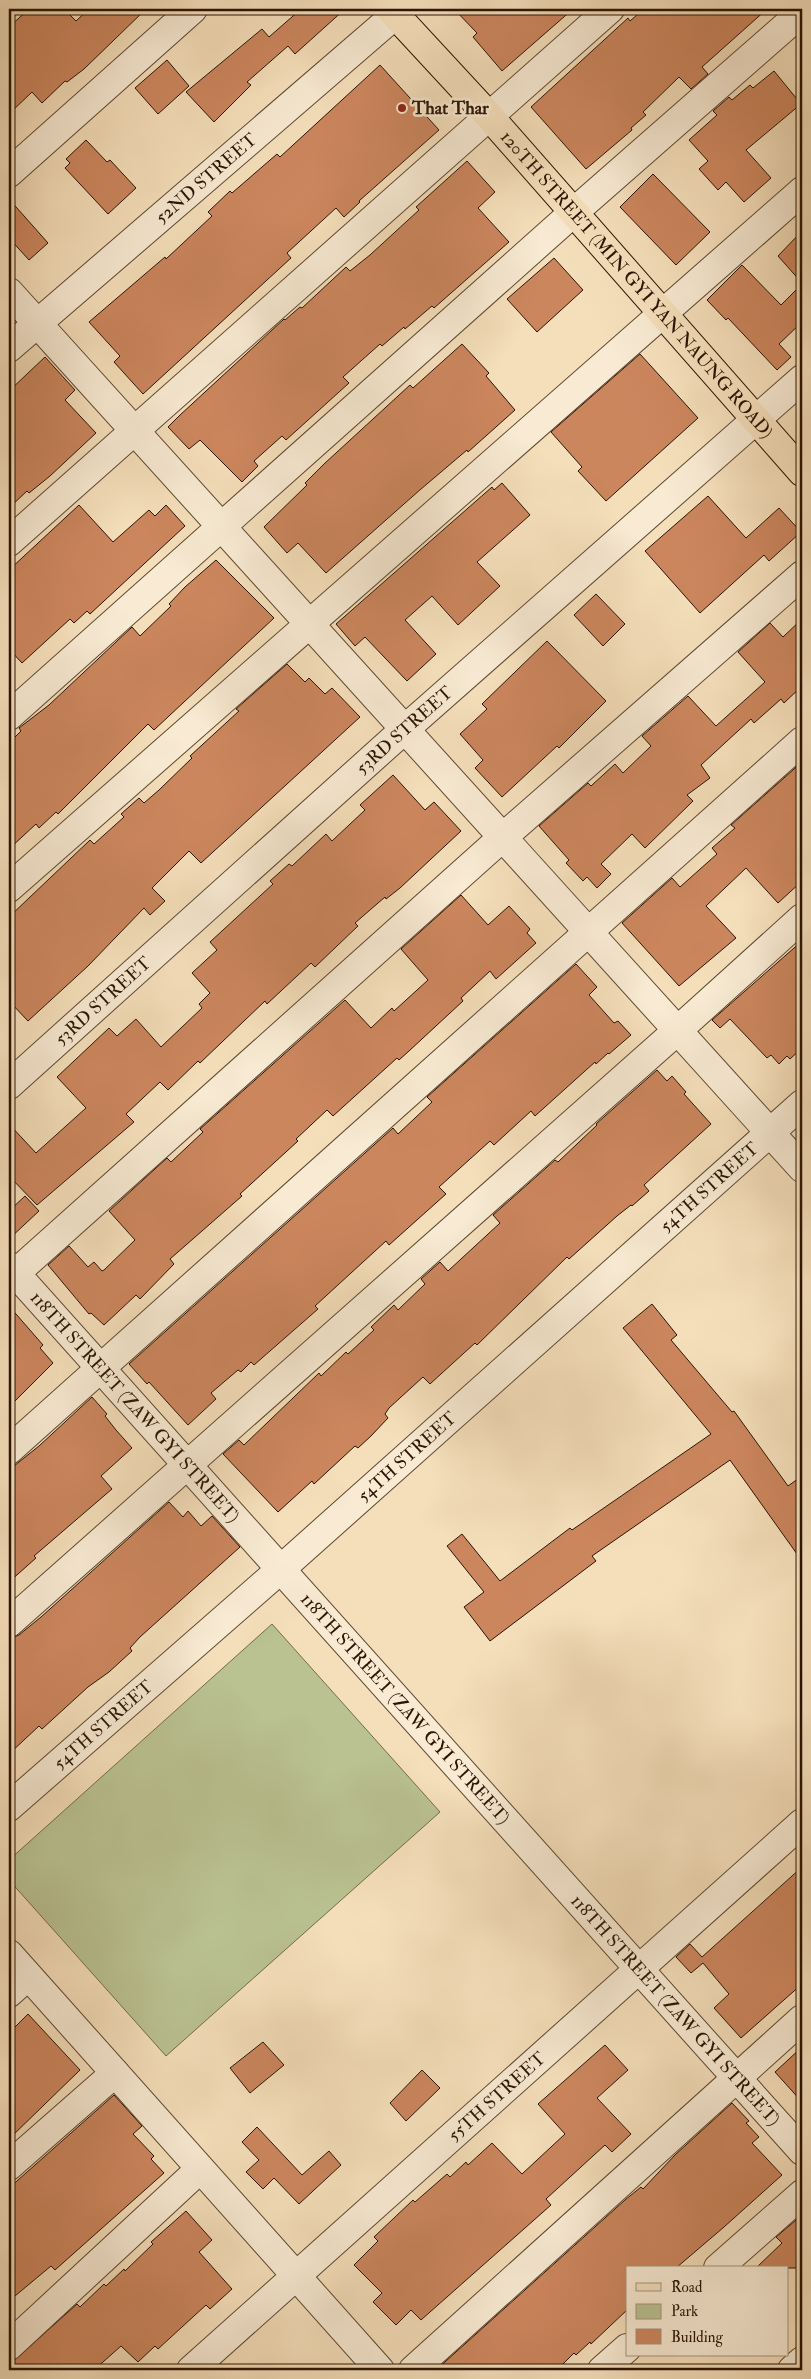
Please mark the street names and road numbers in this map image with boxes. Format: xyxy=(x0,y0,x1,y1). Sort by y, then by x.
street label: 120TH STREET (MIN GYI YAN NAUNG ROAD) xyxy=(495,126,778,443)
street label: 52ND STREET xyxy=(151,128,262,229)
street label: 53RD STREET xyxy=(351,681,458,780)
street label: 53RD STREET xyxy=(50,951,156,1050)
street label: 54TH STREET xyxy=(655,1137,764,1238)
street label: 118TH STREET (ZAW GYI STREET) xyxy=(25,1287,244,1528)
street label: 54TH STREET xyxy=(353,1407,462,1507)
street label: 118TH STREET (ZAW GYI STREET) xyxy=(295,1588,515,1829)
street label: 54TH STREET xyxy=(49,1675,158,1775)
street label: 118TH STREET (ZAW GYI STREET) xyxy=(566,1890,785,2131)
street label: 55TH STREET xyxy=(443,2047,551,2147)

